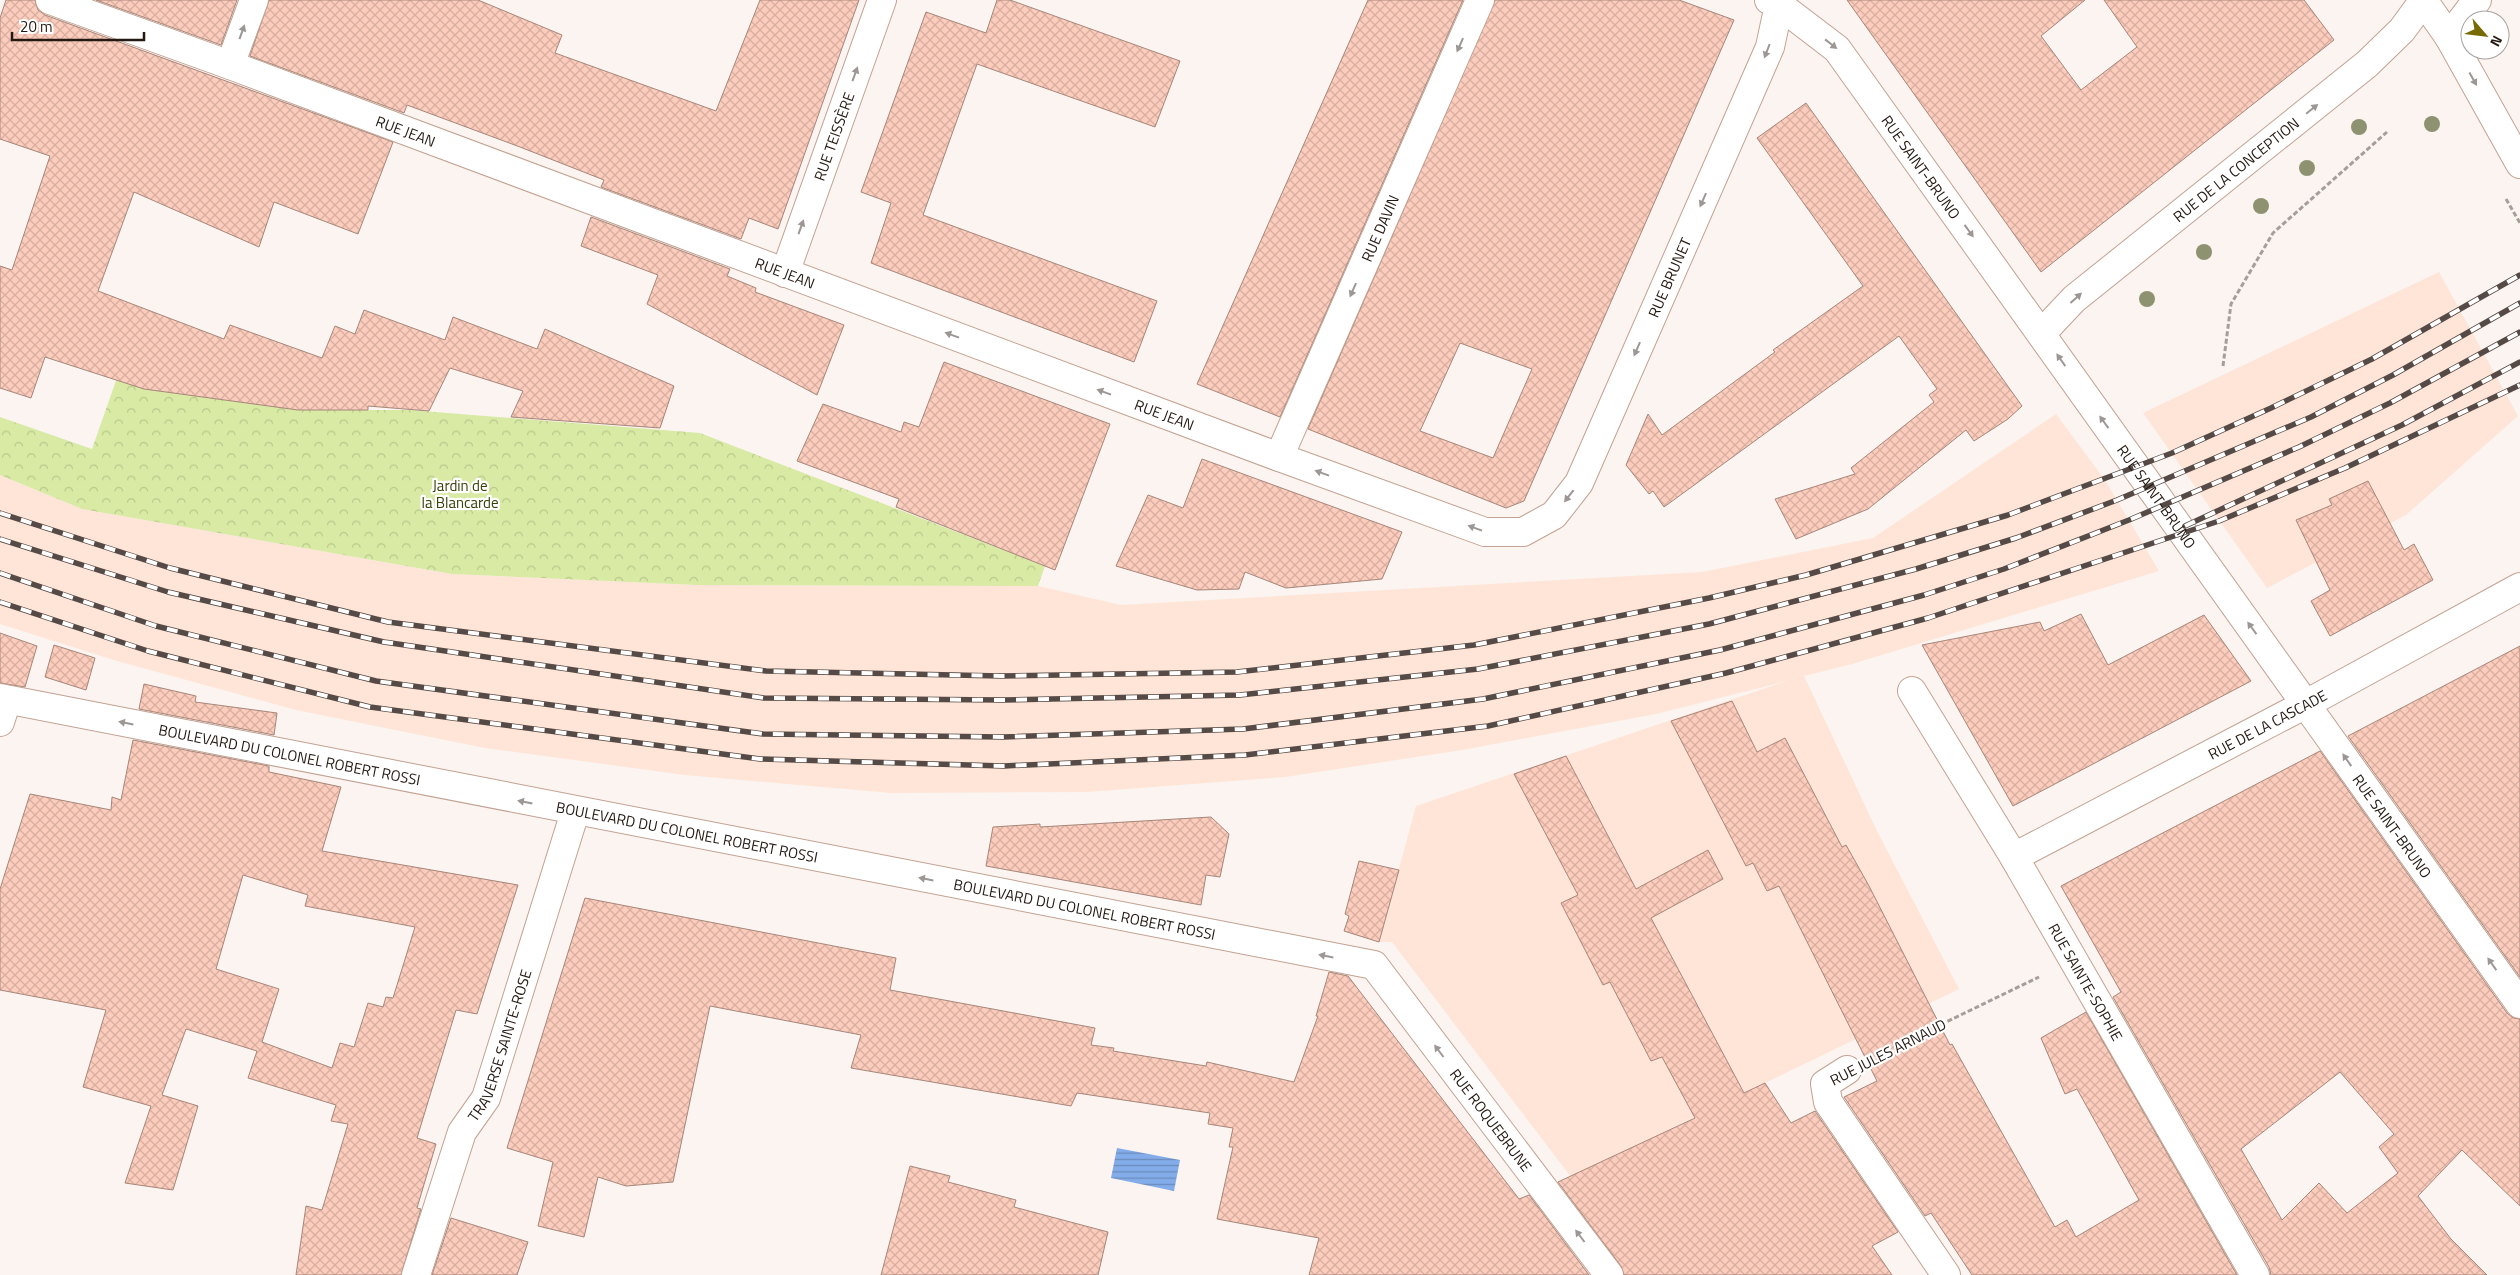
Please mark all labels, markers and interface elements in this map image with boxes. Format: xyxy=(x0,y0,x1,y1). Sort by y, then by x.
scale bar xyxy=(12,10,145,42)
north arrow xyxy=(2460,10,2510,60)
text: 20 m xyxy=(20,15,53,38)
one-way arrow xyxy=(239,25,246,40)
text: N xyxy=(2485,32,2508,51)
one-way arrow xyxy=(1456,38,1464,52)
one-way arrow xyxy=(1824,39,1837,50)
one-way arrow xyxy=(1763,44,1771,59)
one-way arrow xyxy=(851,66,859,81)
one-way arrow xyxy=(2469,72,2478,85)
street label: RUE TEISSÈRE xyxy=(807,89,860,184)
one-way arrow xyxy=(2305,103,2318,114)
street label: RUE JEAN xyxy=(373,109,439,152)
street label: RUE SAINT-BRUNO xyxy=(1876,110,1967,224)
street label: RUE DE LA CONCEPTION xyxy=(2168,111,2304,227)
street label: RUE DAVIN xyxy=(1355,191,1404,265)
one-way arrow xyxy=(1698,193,1706,207)
one-way arrow xyxy=(797,219,805,234)
one-way arrow xyxy=(1963,224,1974,237)
street label: RUE BRUNET xyxy=(1642,234,1697,321)
street label: RUE JEAN xyxy=(752,251,818,294)
one-way arrow xyxy=(1348,283,1356,297)
one-way arrow xyxy=(2069,292,2081,304)
one-way arrow xyxy=(945,331,959,339)
one-way arrow xyxy=(1633,342,1641,356)
one-way arrow xyxy=(2056,353,2066,367)
one-way arrow xyxy=(1097,388,1112,395)
street label: RUE JEAN xyxy=(1131,393,1198,436)
one-way arrow xyxy=(2099,416,2110,429)
street label: RUE SAINT-BRUNO xyxy=(2112,440,2202,553)
one-way arrow xyxy=(1315,469,1330,476)
park label: Jardin de la Blancarde xyxy=(421,474,499,514)
one-way arrow xyxy=(1564,489,1574,503)
one-way arrow xyxy=(1468,524,1483,531)
one-way arrow xyxy=(2247,622,2258,635)
street label: RUE DE LA CASCADE xyxy=(2204,683,2331,765)
street label: BOULEVARD DU COLONEL ROBERT ROSSI xyxy=(157,718,422,791)
one-way arrow xyxy=(118,719,133,727)
one-way arrow xyxy=(2342,754,2352,767)
street label: RUE SAINT-BRUNO xyxy=(2347,769,2438,883)
street label: BOULEVARD DU COLONEL ROBERT ROSSI xyxy=(554,795,820,868)
one-way arrow xyxy=(517,797,533,805)
street label: BOULEVARD DU COLONEL ROBERT ROSSI xyxy=(952,872,1218,945)
one-way arrow xyxy=(917,874,933,882)
street label: RUE SAINTE-SOPHIE xyxy=(2043,919,2129,1045)
one-way arrow xyxy=(1317,951,1333,959)
one-way arrow xyxy=(2487,957,2497,971)
street label: TRAVERSE SAINTE-ROSE xyxy=(462,966,537,1126)
street label: RUE JULES ARNAUD xyxy=(1826,1013,1950,1091)
one-way arrow xyxy=(1434,1044,1444,1058)
street label: RUE ROQUEBRUNE xyxy=(1445,1063,1538,1176)
one-way arrow xyxy=(1574,1230,1585,1243)

